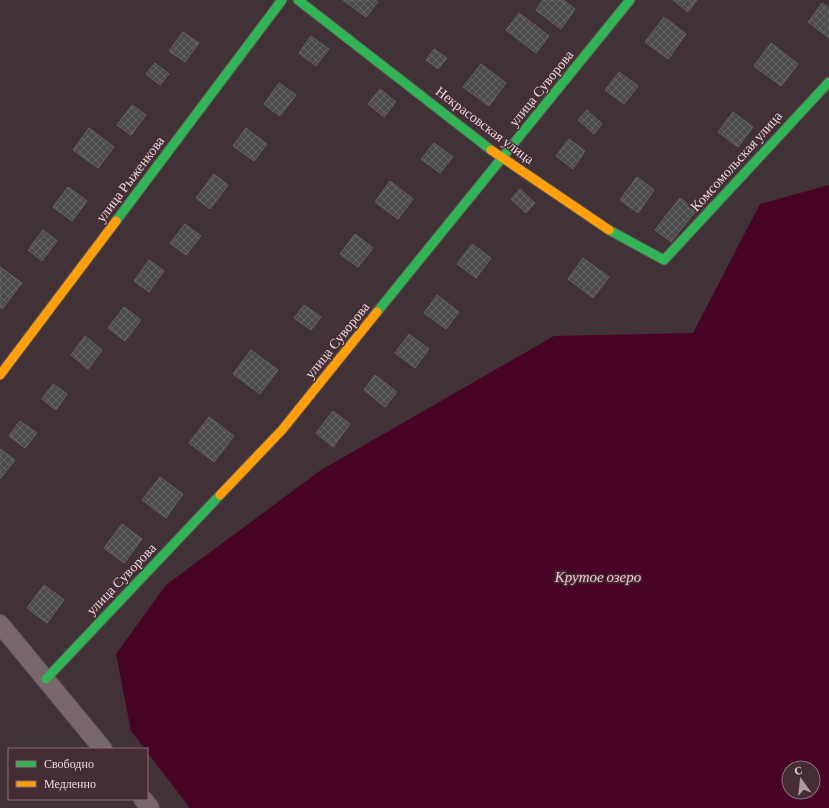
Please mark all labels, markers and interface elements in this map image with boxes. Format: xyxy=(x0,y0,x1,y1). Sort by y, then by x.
street label: улица Суворова xyxy=(505,46,577,129)
street label: Некрасовская улица xyxy=(433,83,538,168)
street label: Комсомольская улица xyxy=(687,107,786,214)
street label: улица Рыженкова xyxy=(93,132,168,225)
street label: улица Суворова xyxy=(301,298,373,381)
street label: улица Суворова xyxy=(83,539,160,618)
water label: Крутое озеро xyxy=(554,569,642,585)
legend xyxy=(8,748,148,800)
text: Свободно xyxy=(44,757,94,771)
north arrow xyxy=(781,760,821,800)
text: С xyxy=(793,764,804,777)
text: Медленно xyxy=(44,777,96,791)

